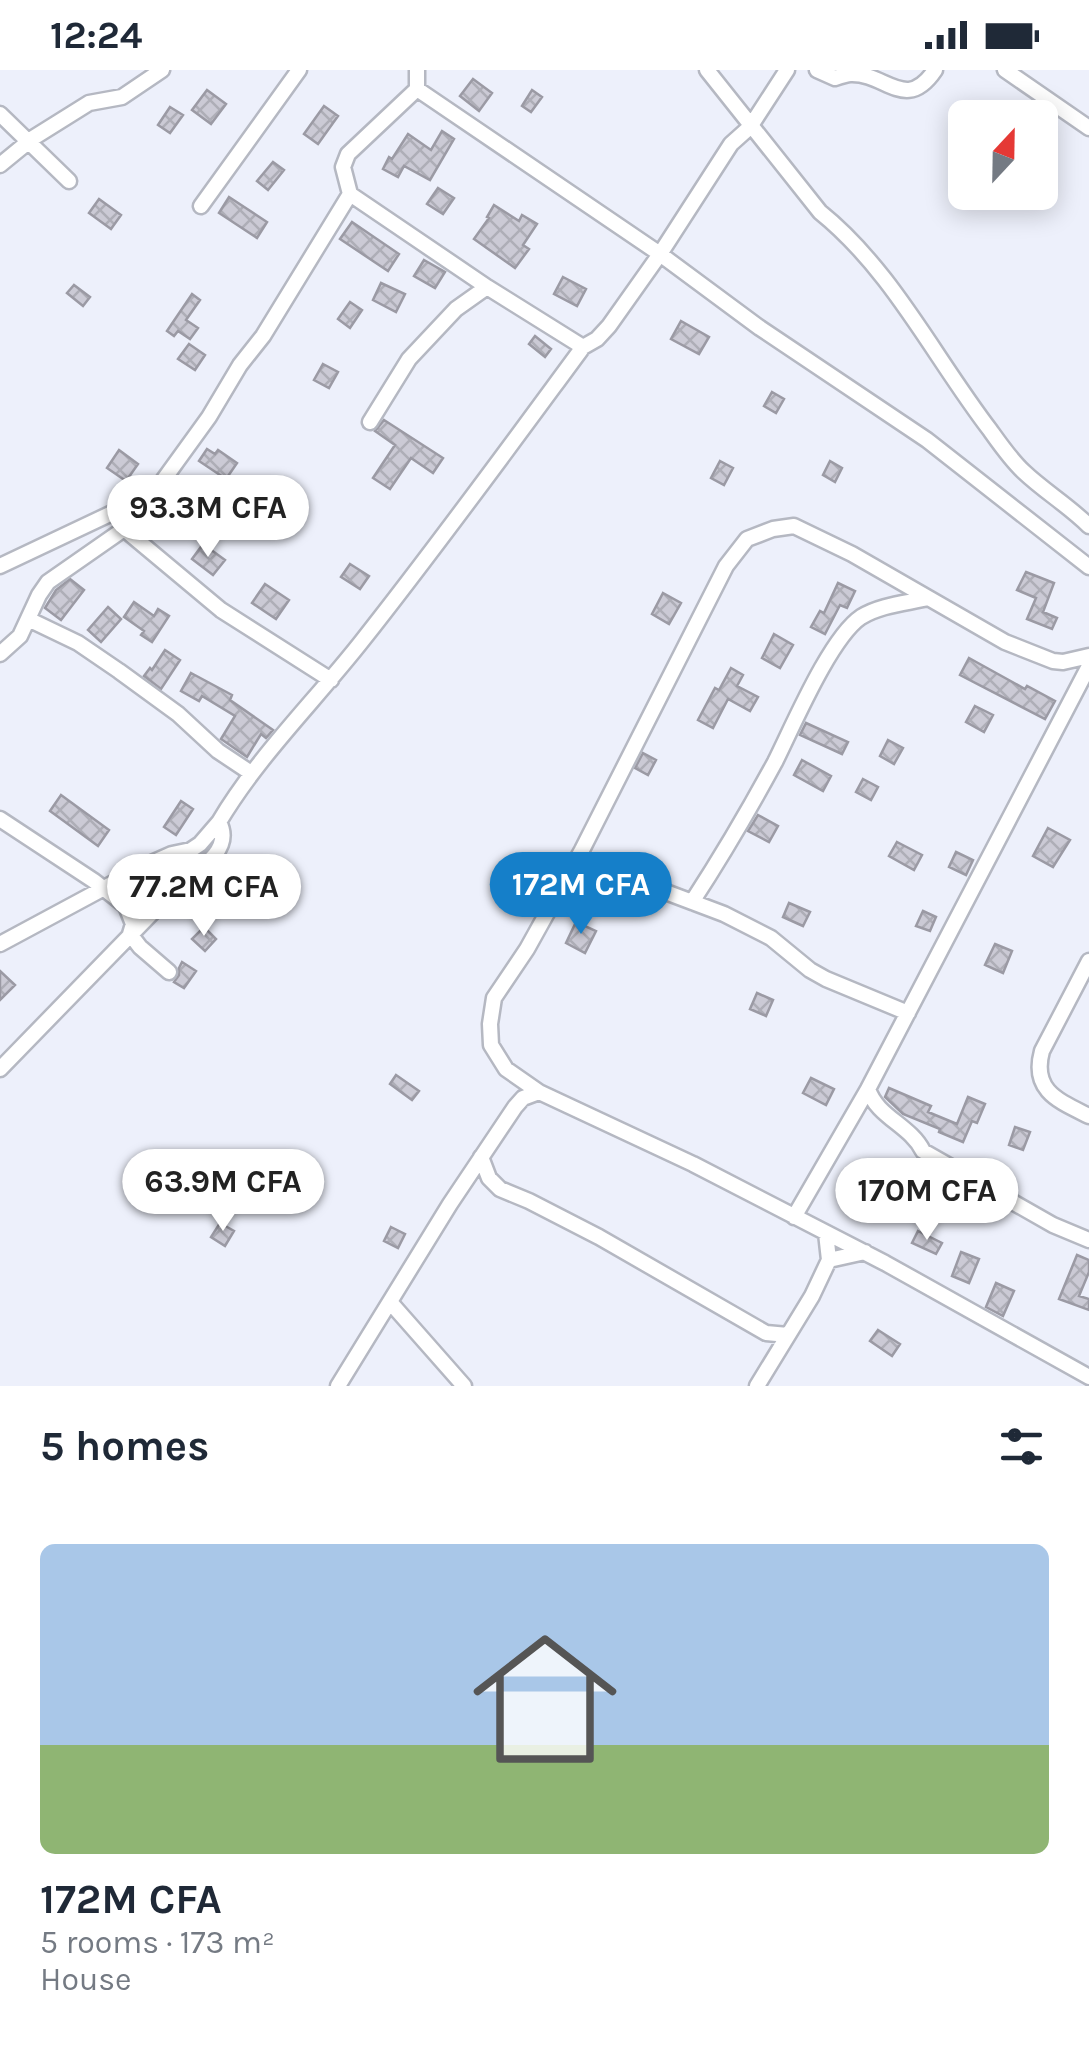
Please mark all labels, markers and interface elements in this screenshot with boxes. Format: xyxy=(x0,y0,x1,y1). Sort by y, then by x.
text: 12:24 xyxy=(50,13,142,58)
north arrow xyxy=(948,100,1058,210)
map controls xyxy=(948,100,1058,210)
pin: 93.3M CFA xyxy=(94,475,322,560)
text: 93.3M CFA xyxy=(129,489,287,526)
pin: 172M CFA xyxy=(478,852,684,937)
pin: 77.2M CFA xyxy=(90,854,318,939)
text: 172M CFA xyxy=(512,866,650,903)
text: 77.2M CFA xyxy=(129,868,279,905)
pin: 63.9M CFA xyxy=(109,1149,337,1234)
pin: 170M CFA xyxy=(824,1158,1030,1243)
text: 63.9M CFA xyxy=(144,1163,302,1200)
text: 170M CFA xyxy=(857,1172,997,1209)
icon: filters xyxy=(994,1419,1049,1474)
text: 5 homes xyxy=(40,1421,209,1471)
icon: home xyxy=(455,1609,635,1789)
text: 172M CFA xyxy=(40,1874,222,1924)
text: 5 rooms · 173 m² xyxy=(40,1924,275,1961)
text: House xyxy=(40,1961,132,1998)

